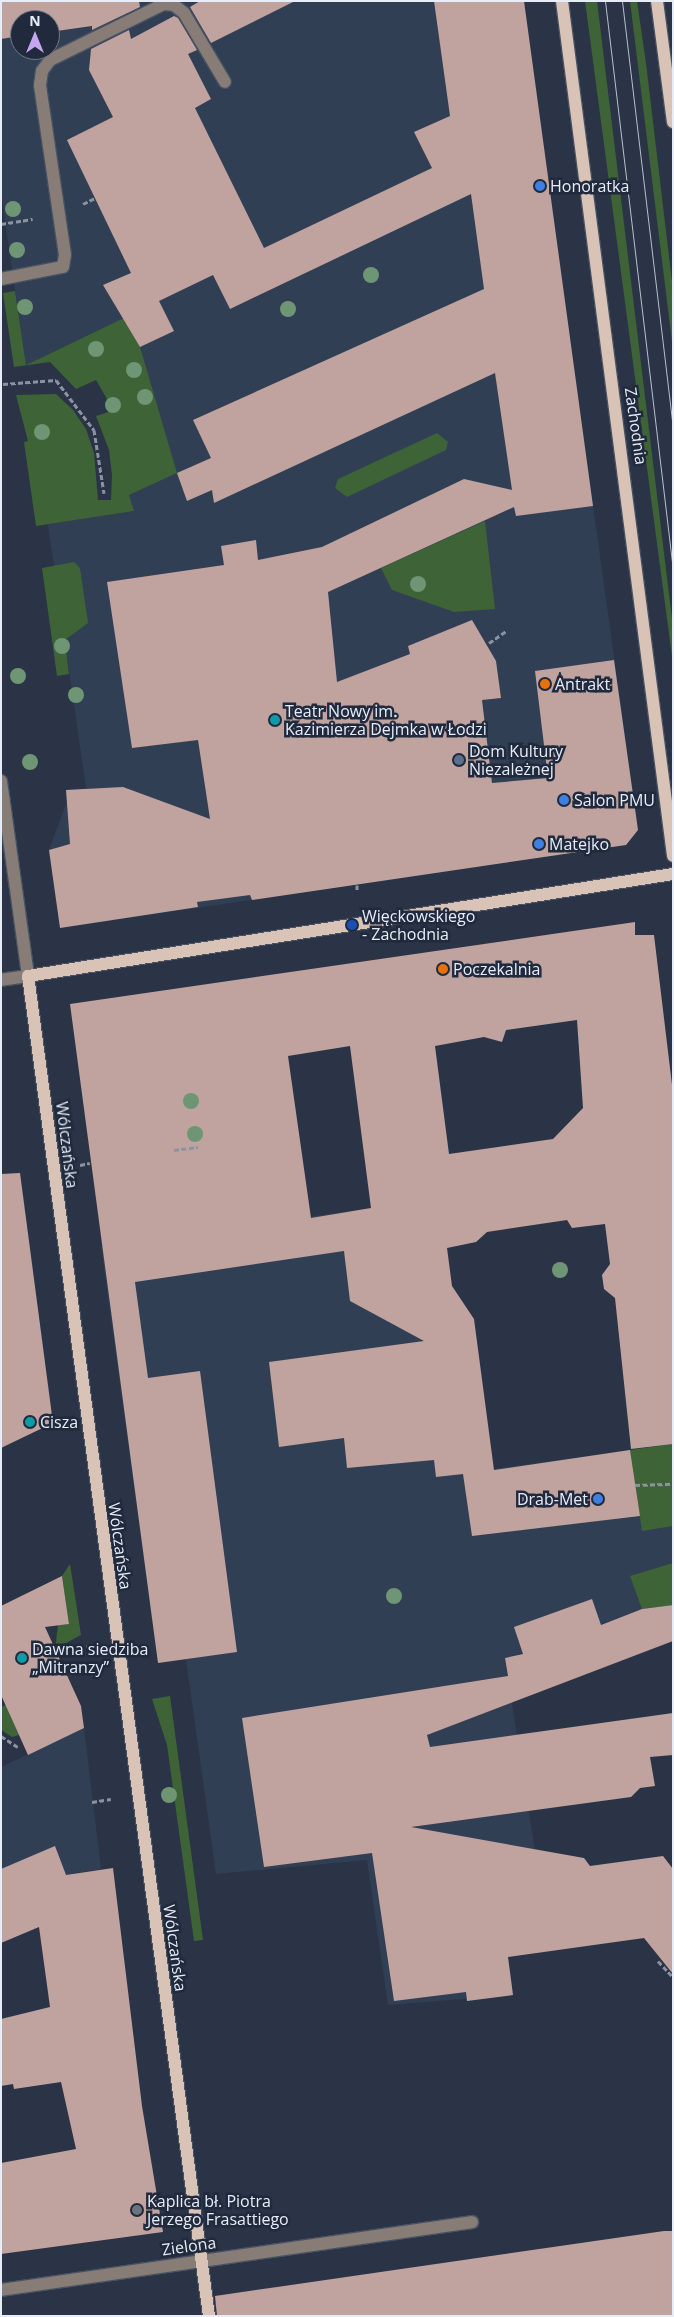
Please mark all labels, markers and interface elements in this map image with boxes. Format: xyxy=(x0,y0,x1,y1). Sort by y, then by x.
north arrow xyxy=(10,10,60,60)
text: N xyxy=(29,11,41,30)
place label: Honoratka xyxy=(550,176,629,196)
marker: Honoratka xyxy=(534,180,546,192)
street label: Zachodnia xyxy=(621,386,651,466)
place label: Antrakt xyxy=(555,674,610,694)
marker: Antrakt xyxy=(539,678,551,690)
place label: Teatr Nowy im. Kazimierza Dejmka w Łodzi xyxy=(285,701,487,739)
marker: Teatr Nowy im. Kazimierza Dejmka w Łodzi xyxy=(269,714,281,726)
place label: Dom Kultury Niezależnej xyxy=(469,741,563,779)
marker: Dom Kultury Niezależnej xyxy=(453,754,465,766)
place label: Salon PMU xyxy=(574,790,655,810)
marker: Salon PMU xyxy=(558,794,570,806)
place label: Matejko xyxy=(549,834,609,854)
marker: Matejko xyxy=(533,838,545,850)
place label: Więckowskiego - Zachodnia xyxy=(362,906,475,944)
marker: Więckowskiego - Zachodnia xyxy=(346,919,358,931)
place label: Poczekalnia xyxy=(453,959,540,979)
marker: Poczekalnia xyxy=(437,963,449,975)
street label: Wólczańska xyxy=(52,1101,82,1189)
place label: Cisza xyxy=(40,1412,78,1432)
marker: Cisza xyxy=(24,1416,36,1428)
place label: Drab-Met xyxy=(517,1489,588,1509)
marker: Drab-Met xyxy=(592,1493,604,1505)
street label: Wólczańska xyxy=(104,1501,136,1591)
place label: Dawna siedziba „Mitranzy” xyxy=(32,1639,148,1677)
marker: Dawna siedziba „Mitranzy” xyxy=(16,1652,28,1664)
street label: Wólczańska xyxy=(159,1903,191,1993)
place label: Kaplica bł. Piotra Jerzego Frasattiego xyxy=(147,2191,289,2229)
marker: Kaplica bł. Piotra Jerzego Frasattiego xyxy=(131,2204,143,2216)
street label: Zielona xyxy=(161,2233,217,2259)

